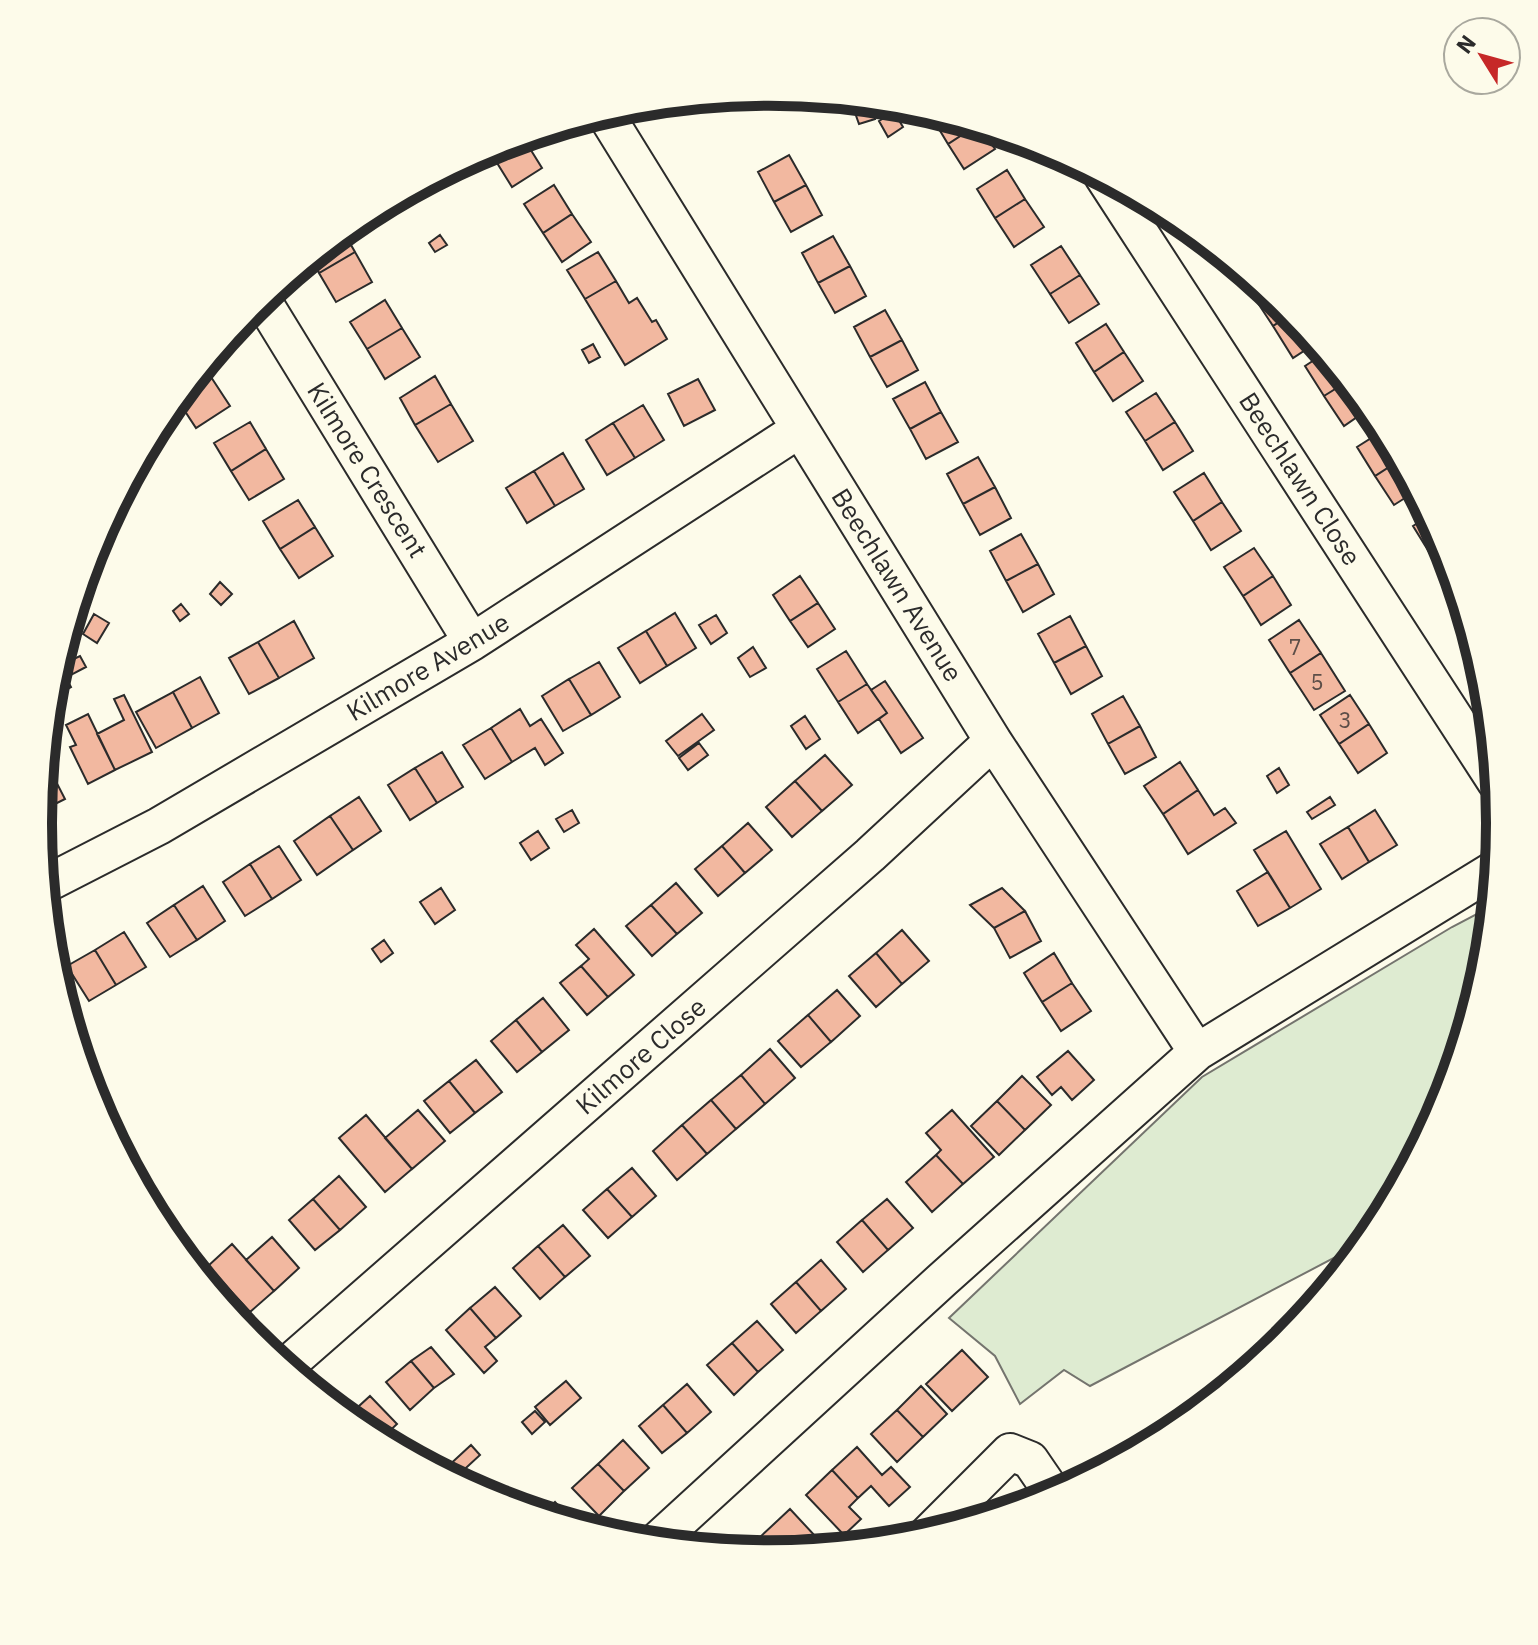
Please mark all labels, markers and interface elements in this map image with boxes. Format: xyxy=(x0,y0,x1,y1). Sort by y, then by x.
north arrow xyxy=(1442,16,1522,96)
text: N xyxy=(1449,29,1482,59)
street label: Kilmore Crescent xyxy=(300,375,435,564)
street label: Beechlawn Close xyxy=(1232,385,1370,572)
street label: Beechlawn Avenue xyxy=(825,481,971,688)
street label: Kilmore Avenue xyxy=(340,604,515,728)
house number: 7 xyxy=(1288,632,1302,661)
house number: 5 xyxy=(1310,667,1324,696)
house number: 3 xyxy=(1338,705,1352,734)
street label: Kilmore Close xyxy=(568,989,713,1121)

